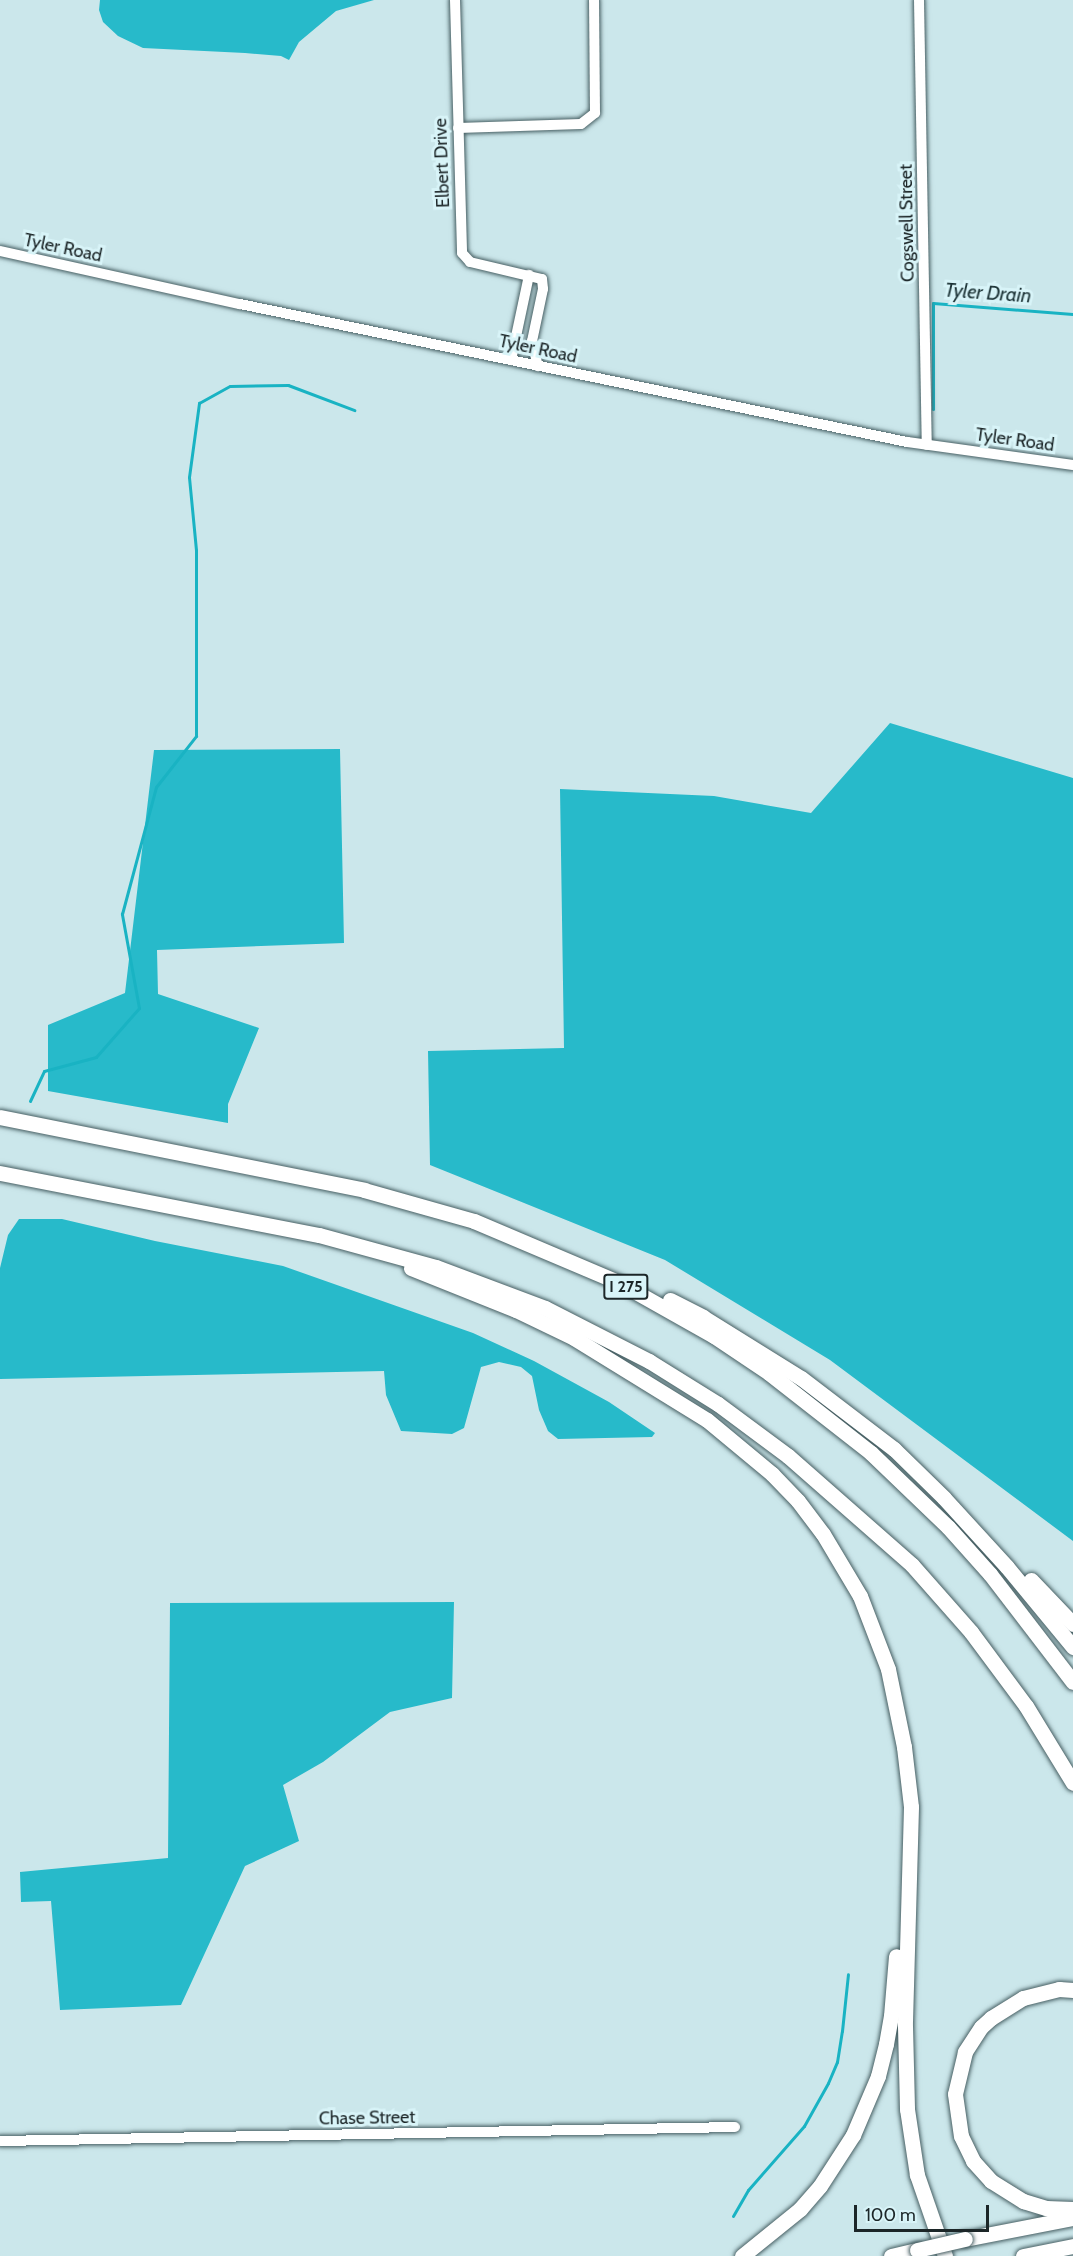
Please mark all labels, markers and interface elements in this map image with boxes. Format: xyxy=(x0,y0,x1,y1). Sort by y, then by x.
street label: Elbert Drive xyxy=(430,118,454,208)
street label: Cogswell Street xyxy=(895,164,919,282)
street label: Tyler Road xyxy=(22,229,104,267)
water label: Tyler Drain xyxy=(944,278,1032,308)
street label: Tyler Road xyxy=(497,330,579,368)
street label: Tyler Road xyxy=(974,424,1056,456)
road number: I 275 xyxy=(602,1274,650,1300)
street label: Chase Street xyxy=(319,2106,415,2130)
scale bar xyxy=(857,2193,992,2231)
text: 100 m xyxy=(865,2204,916,2226)

